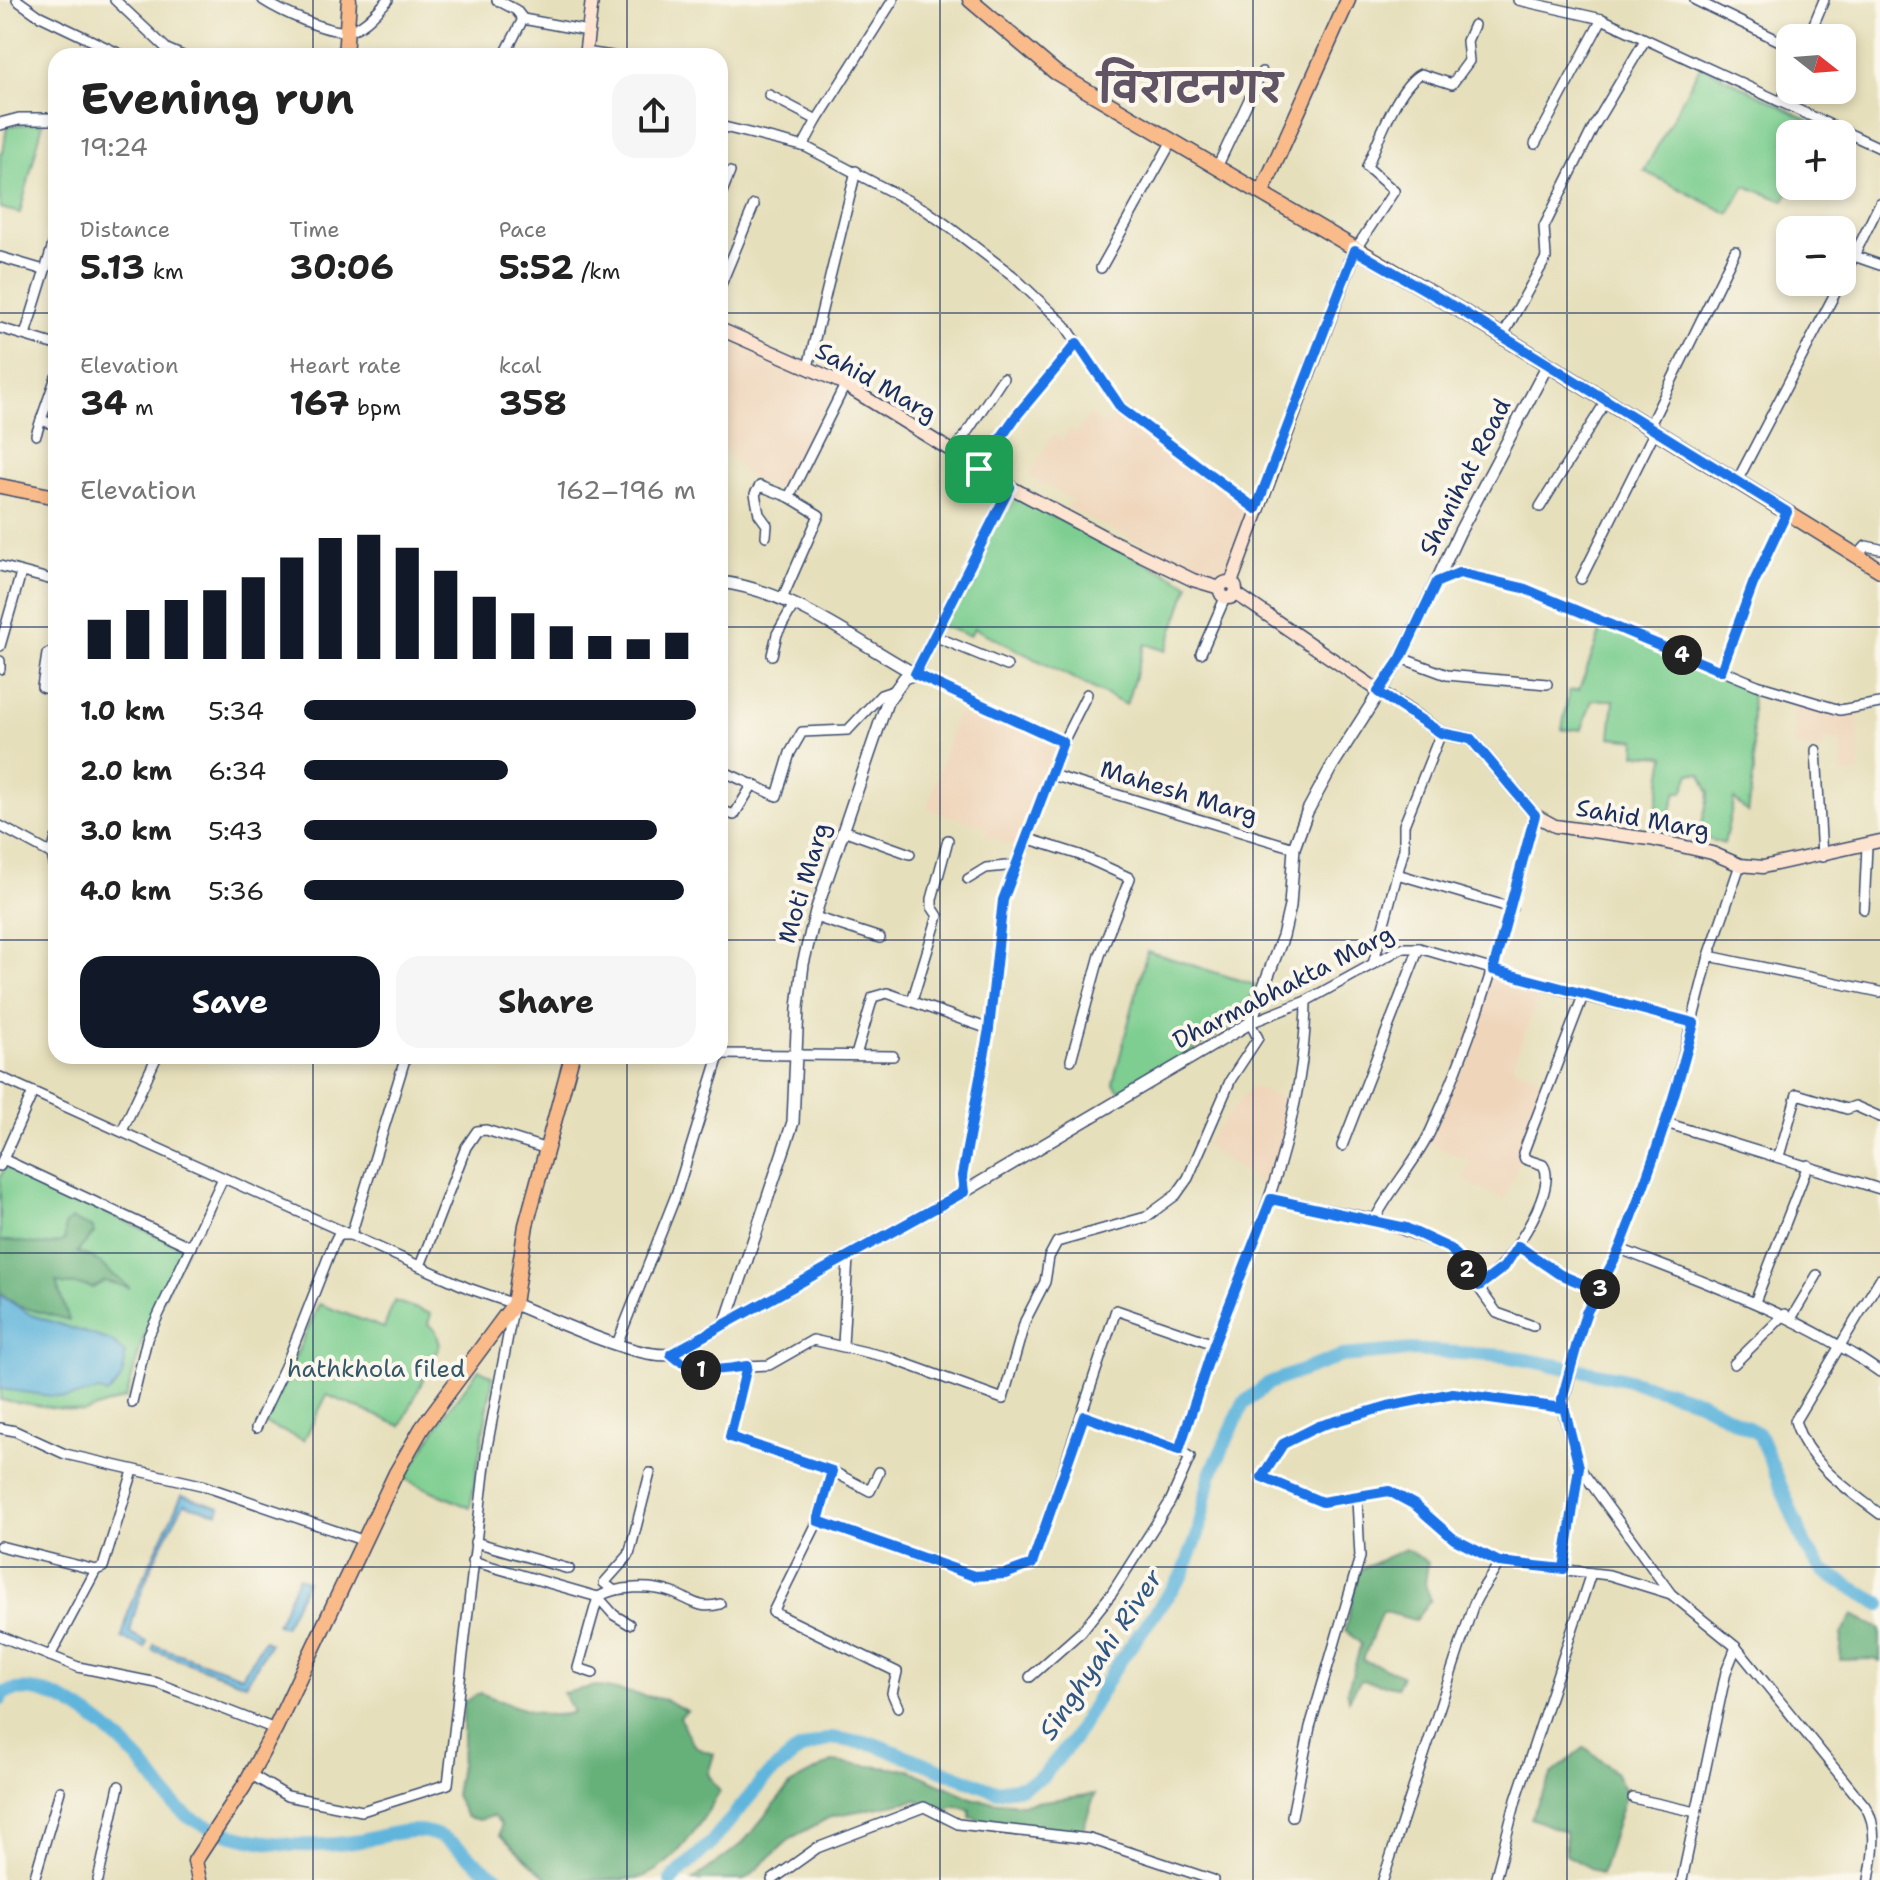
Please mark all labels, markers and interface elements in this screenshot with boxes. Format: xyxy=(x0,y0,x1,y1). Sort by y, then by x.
north arrow xyxy=(1776,24,1856,104)
map controls xyxy=(1776,24,1856,296)
district label: विराटनगर xyxy=(1095,57,1285,115)
text: Evening run xyxy=(80,69,354,128)
button: share xyxy=(612,74,696,158)
button: + xyxy=(1776,120,1856,200)
text: 19:24 xyxy=(80,129,148,164)
text: Distance xyxy=(80,215,170,244)
text: Time xyxy=(289,215,340,244)
text: Pace xyxy=(499,215,547,244)
button: − xyxy=(1776,216,1856,296)
text: 5.13 xyxy=(80,244,145,290)
text: 30:06 xyxy=(289,244,394,290)
text: 5:52 xyxy=(499,244,574,290)
text: km xyxy=(145,257,184,286)
text: /km xyxy=(574,257,621,286)
street label: Sahid Marg xyxy=(810,334,942,430)
text: Elevation xyxy=(80,351,178,380)
text: Heart rate xyxy=(289,351,401,380)
text: kcal xyxy=(499,351,541,380)
text: 34 xyxy=(80,380,127,426)
text: 167 xyxy=(289,380,349,426)
text: 358 xyxy=(499,380,567,426)
text: m xyxy=(127,393,154,422)
text: bpm xyxy=(349,393,401,422)
street label: Shanihat Road xyxy=(1412,393,1518,561)
pin xyxy=(945,435,1013,503)
icon: arrive xyxy=(957,447,1001,491)
text: Elevation xyxy=(80,472,196,507)
text: 162–196 m xyxy=(556,472,696,507)
pin: 4 xyxy=(1662,635,1702,675)
text: 4 xyxy=(1674,640,1690,669)
text: 1.0 km xyxy=(80,693,165,728)
text: 5:34 xyxy=(208,693,264,728)
text: 2.0 km xyxy=(80,753,172,788)
text: 6:34 xyxy=(208,753,266,788)
street label: Mahesh Marg xyxy=(1096,753,1262,831)
street label: Sahid Marg xyxy=(1574,792,1712,846)
text: 3.0 km xyxy=(80,813,172,848)
text: 5:43 xyxy=(208,813,263,848)
street label: Moti Marg xyxy=(770,819,838,947)
text: 4.0 km xyxy=(80,873,171,908)
text: 5:36 xyxy=(208,873,264,908)
street label: Dharmabhakta Marg xyxy=(1167,918,1399,1056)
button: Save xyxy=(80,956,380,1048)
button: Share xyxy=(396,956,696,1048)
pin: 2 xyxy=(1447,1250,1487,1290)
text: 2 xyxy=(1459,1255,1475,1284)
pin: 3 xyxy=(1580,1269,1620,1309)
text: 3 xyxy=(1592,1274,1608,1303)
pin: 1 xyxy=(681,1350,721,1390)
park label: hathkhola filed xyxy=(287,1353,465,1385)
text: 1 xyxy=(696,1355,706,1384)
water label: Singhyahi River xyxy=(1030,1561,1170,1746)

